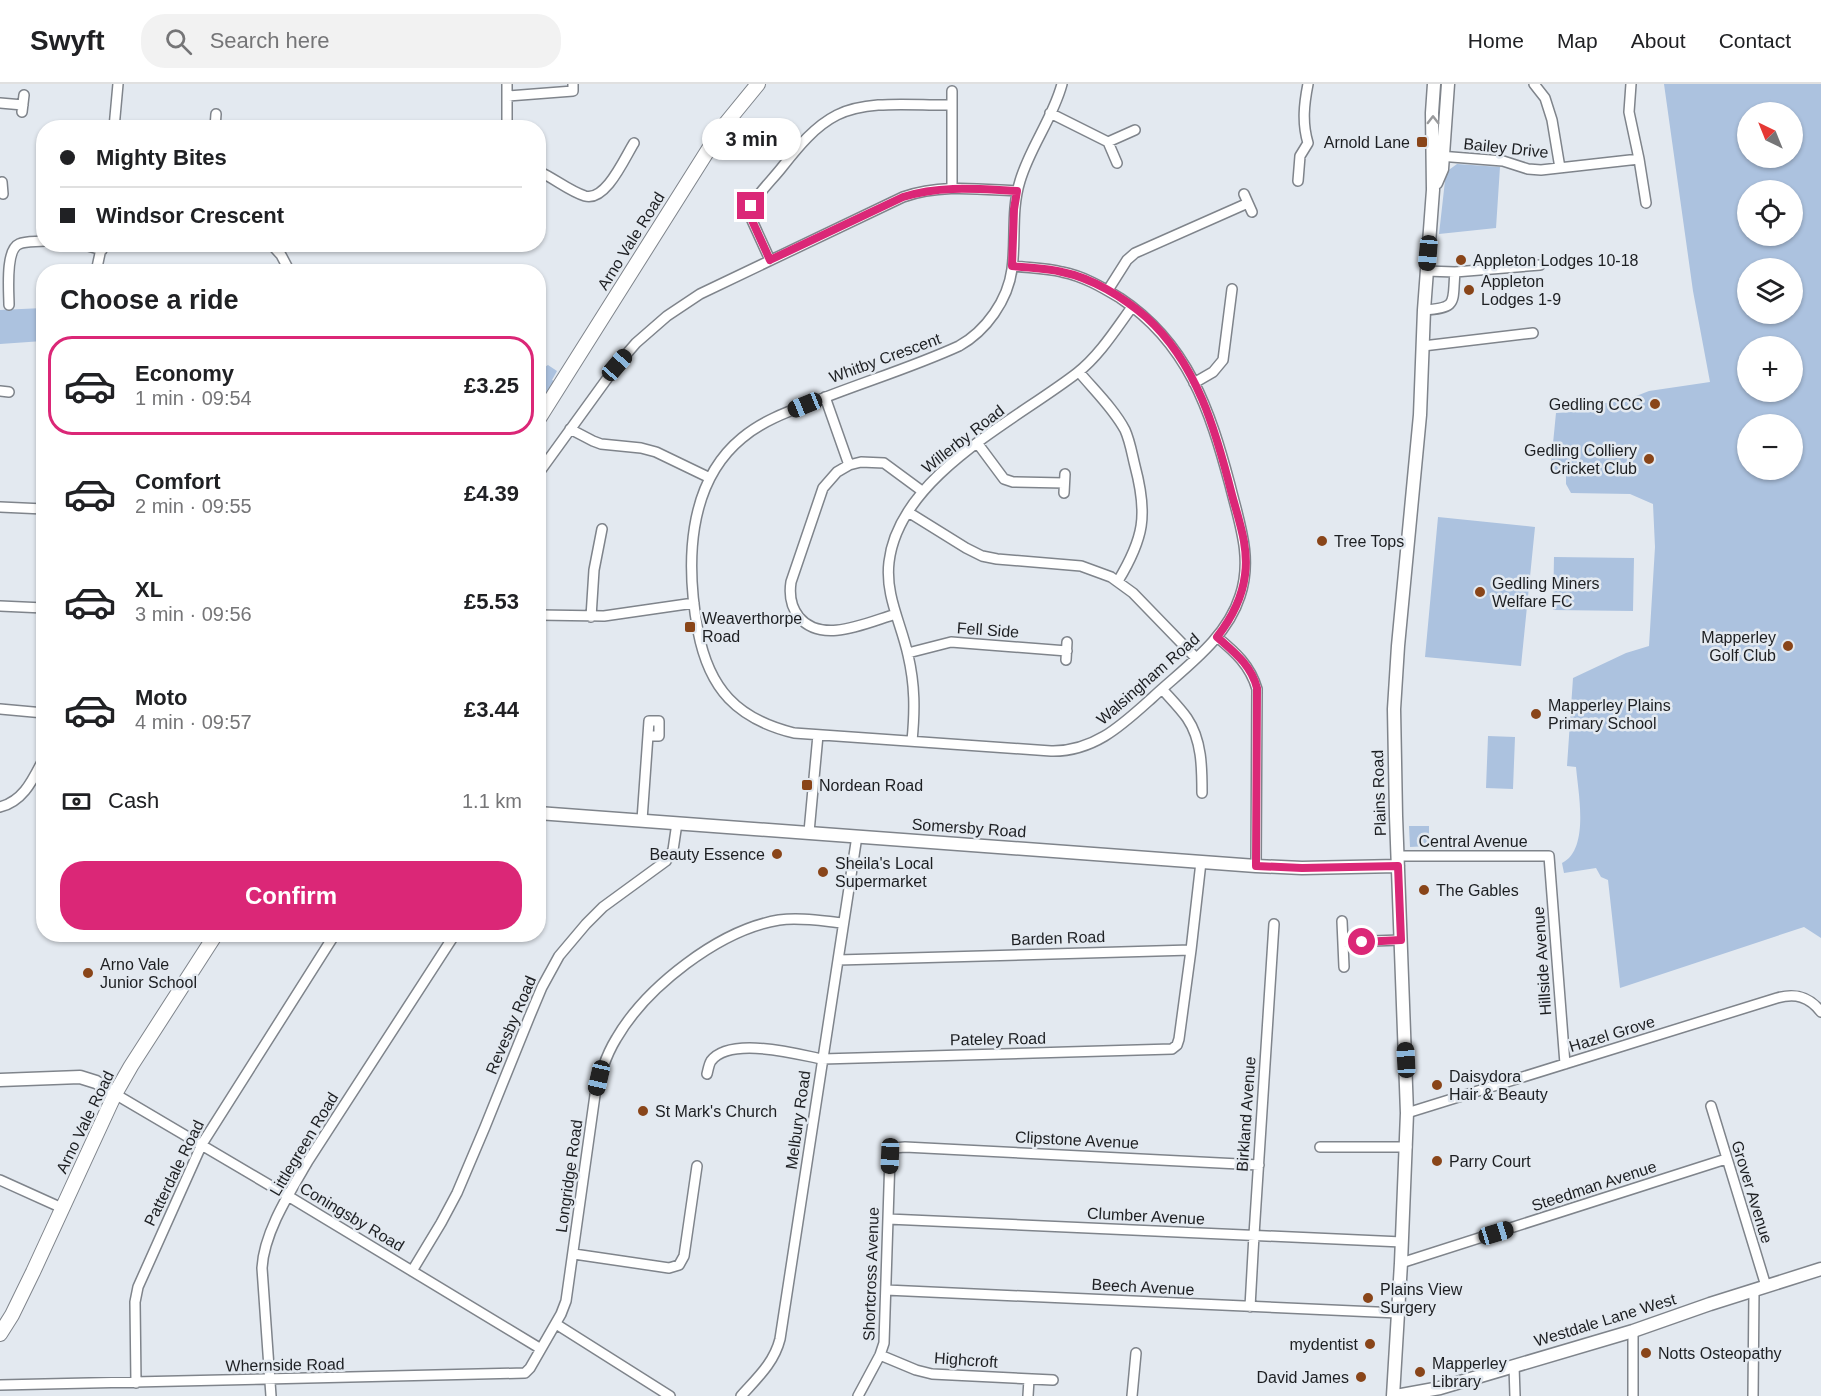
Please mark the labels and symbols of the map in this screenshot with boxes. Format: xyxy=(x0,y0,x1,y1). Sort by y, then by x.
north arrow xyxy=(1737,102,1803,168)
one-way arrow xyxy=(1426,115,1439,124)
callout: 3 min xyxy=(702,119,801,161)
place label: Arnold Lane xyxy=(1324,134,1410,151)
marker: Arnold Lane xyxy=(1415,135,1429,149)
street label: Bailey Drive xyxy=(1463,135,1549,161)
street label: Arno Vale Road xyxy=(594,189,668,293)
route end xyxy=(737,192,764,219)
car xyxy=(1417,234,1439,272)
place label: Appleton Lodges 10-18 xyxy=(1473,252,1639,269)
marker: Appleton Lodges 10-18 xyxy=(1454,253,1468,267)
place label: Appleton Lodges 1-9 xyxy=(1481,273,1561,308)
marker: Appleton Lodges 1-9 xyxy=(1462,283,1476,297)
street label: Whitby Crescent xyxy=(827,330,944,386)
car xyxy=(598,346,636,384)
car xyxy=(785,390,825,420)
place label: Gedling CCC xyxy=(1549,396,1643,413)
marker: Gedling CCC xyxy=(1648,397,1662,411)
street label: Willerby Road xyxy=(919,402,1007,476)
place label: Gedling Colliery Cricket Club xyxy=(1524,442,1637,477)
marker: Gedling Colliery Cricket Club xyxy=(1642,452,1656,466)
place label: Tree Tops xyxy=(1334,533,1404,550)
marker: Tree Tops xyxy=(1315,534,1329,548)
place label: Gedling Miners Welfare FC xyxy=(1492,575,1600,610)
marker: Gedling Miners Welfare FC xyxy=(1473,585,1487,599)
place label: Weaverthorpe Road xyxy=(702,610,802,645)
street label: Fell Side xyxy=(956,619,1020,641)
marker: Weaverthorpe Road xyxy=(683,620,697,634)
place label: Mapperley Golf Club xyxy=(1701,629,1776,664)
street label: Walsingham Road xyxy=(1093,630,1203,728)
marker: Mapperley Golf Club xyxy=(1781,639,1795,653)
place label: Mapperley Plains Primary School xyxy=(1548,697,1671,732)
marker: Mapperley Plains Primary School xyxy=(1529,707,1543,721)
street label: Plains Road xyxy=(1369,750,1389,836)
place label: Nordean Road xyxy=(819,777,923,794)
marker: Nordean Road xyxy=(800,778,814,792)
street label: Somersby Road xyxy=(911,816,1027,840)
street label: Central Avenue xyxy=(1418,833,1528,850)
place label: Beauty Essence xyxy=(649,846,765,863)
marker: Beauty Essence xyxy=(770,847,784,861)
place label: Sheila's Local Supermarket xyxy=(835,855,933,890)
marker: Sheila's Local Supermarket xyxy=(816,865,830,879)
place label: The Gables xyxy=(1436,882,1519,899)
marker: The Gables xyxy=(1417,883,1431,897)
street label: Hillside Avenue xyxy=(1530,906,1554,1016)
street label: Barden Road xyxy=(1011,928,1105,948)
route start xyxy=(1348,928,1375,955)
place label: Arno Vale Junior School xyxy=(100,956,197,991)
marker: Arno Vale Junior School xyxy=(81,966,95,980)
street label: Revesby Road xyxy=(483,973,539,1077)
street label: Hazel Grove xyxy=(1567,1013,1657,1055)
street label: Pateley Road xyxy=(950,1030,1046,1048)
car xyxy=(1396,1042,1416,1078)
street label: Birkland Avenue xyxy=(1233,1056,1259,1172)
car xyxy=(586,1058,612,1098)
street label: Arno Vale Road xyxy=(53,1068,117,1176)
place label: Daisydora Hair & Beauty xyxy=(1449,1068,1548,1103)
street label: Melbury Road xyxy=(783,1069,813,1171)
marker: Daisydora Hair & Beauty xyxy=(1430,1078,1444,1092)
street label: Littlegreen Road xyxy=(266,1089,342,1199)
place label: St Mark's Church xyxy=(655,1103,777,1120)
marker: St Mark's Church xyxy=(636,1104,650,1118)
street label: Patterdale Road xyxy=(141,1117,207,1229)
street label: Longridge Road xyxy=(553,1118,585,1234)
street label: Clipstone Avenue xyxy=(1015,1128,1140,1152)
car xyxy=(880,1138,900,1174)
street label: Grover Avenue xyxy=(1728,1139,1776,1245)
place label: Parry Court xyxy=(1449,1153,1531,1170)
marker: Parry Court xyxy=(1430,1154,1444,1168)
street label: Steedman Avenue xyxy=(1529,1158,1659,1214)
street label: Coningsby Road xyxy=(297,1179,407,1255)
street label: Clumber Avenue xyxy=(1087,1204,1205,1228)
street label: Shortcross Avenue xyxy=(860,1207,882,1341)
car xyxy=(1476,1219,1516,1247)
street label: Beech Avenue xyxy=(1091,1276,1195,1298)
place label: Plains View Surgery xyxy=(1380,1281,1463,1316)
street label: Westdale Lane West xyxy=(1532,1290,1678,1350)
marker: Plains View Surgery xyxy=(1361,1291,1375,1305)
place label: mydentist xyxy=(1290,1336,1359,1353)
marker: mydentist xyxy=(1363,1337,1377,1351)
place label: Notts Osteopathy xyxy=(1658,1345,1782,1362)
marker: Notts Osteopathy xyxy=(1639,1346,1653,1360)
street label: Highcroft xyxy=(933,1349,999,1371)
street label: Whernside Road xyxy=(225,1355,345,1375)
place label: Mapperley Library xyxy=(1432,1355,1507,1390)
marker: Mapperley Library xyxy=(1413,1365,1427,1379)
place label: David James xyxy=(1257,1369,1349,1386)
marker: David James xyxy=(1354,1370,1368,1384)

